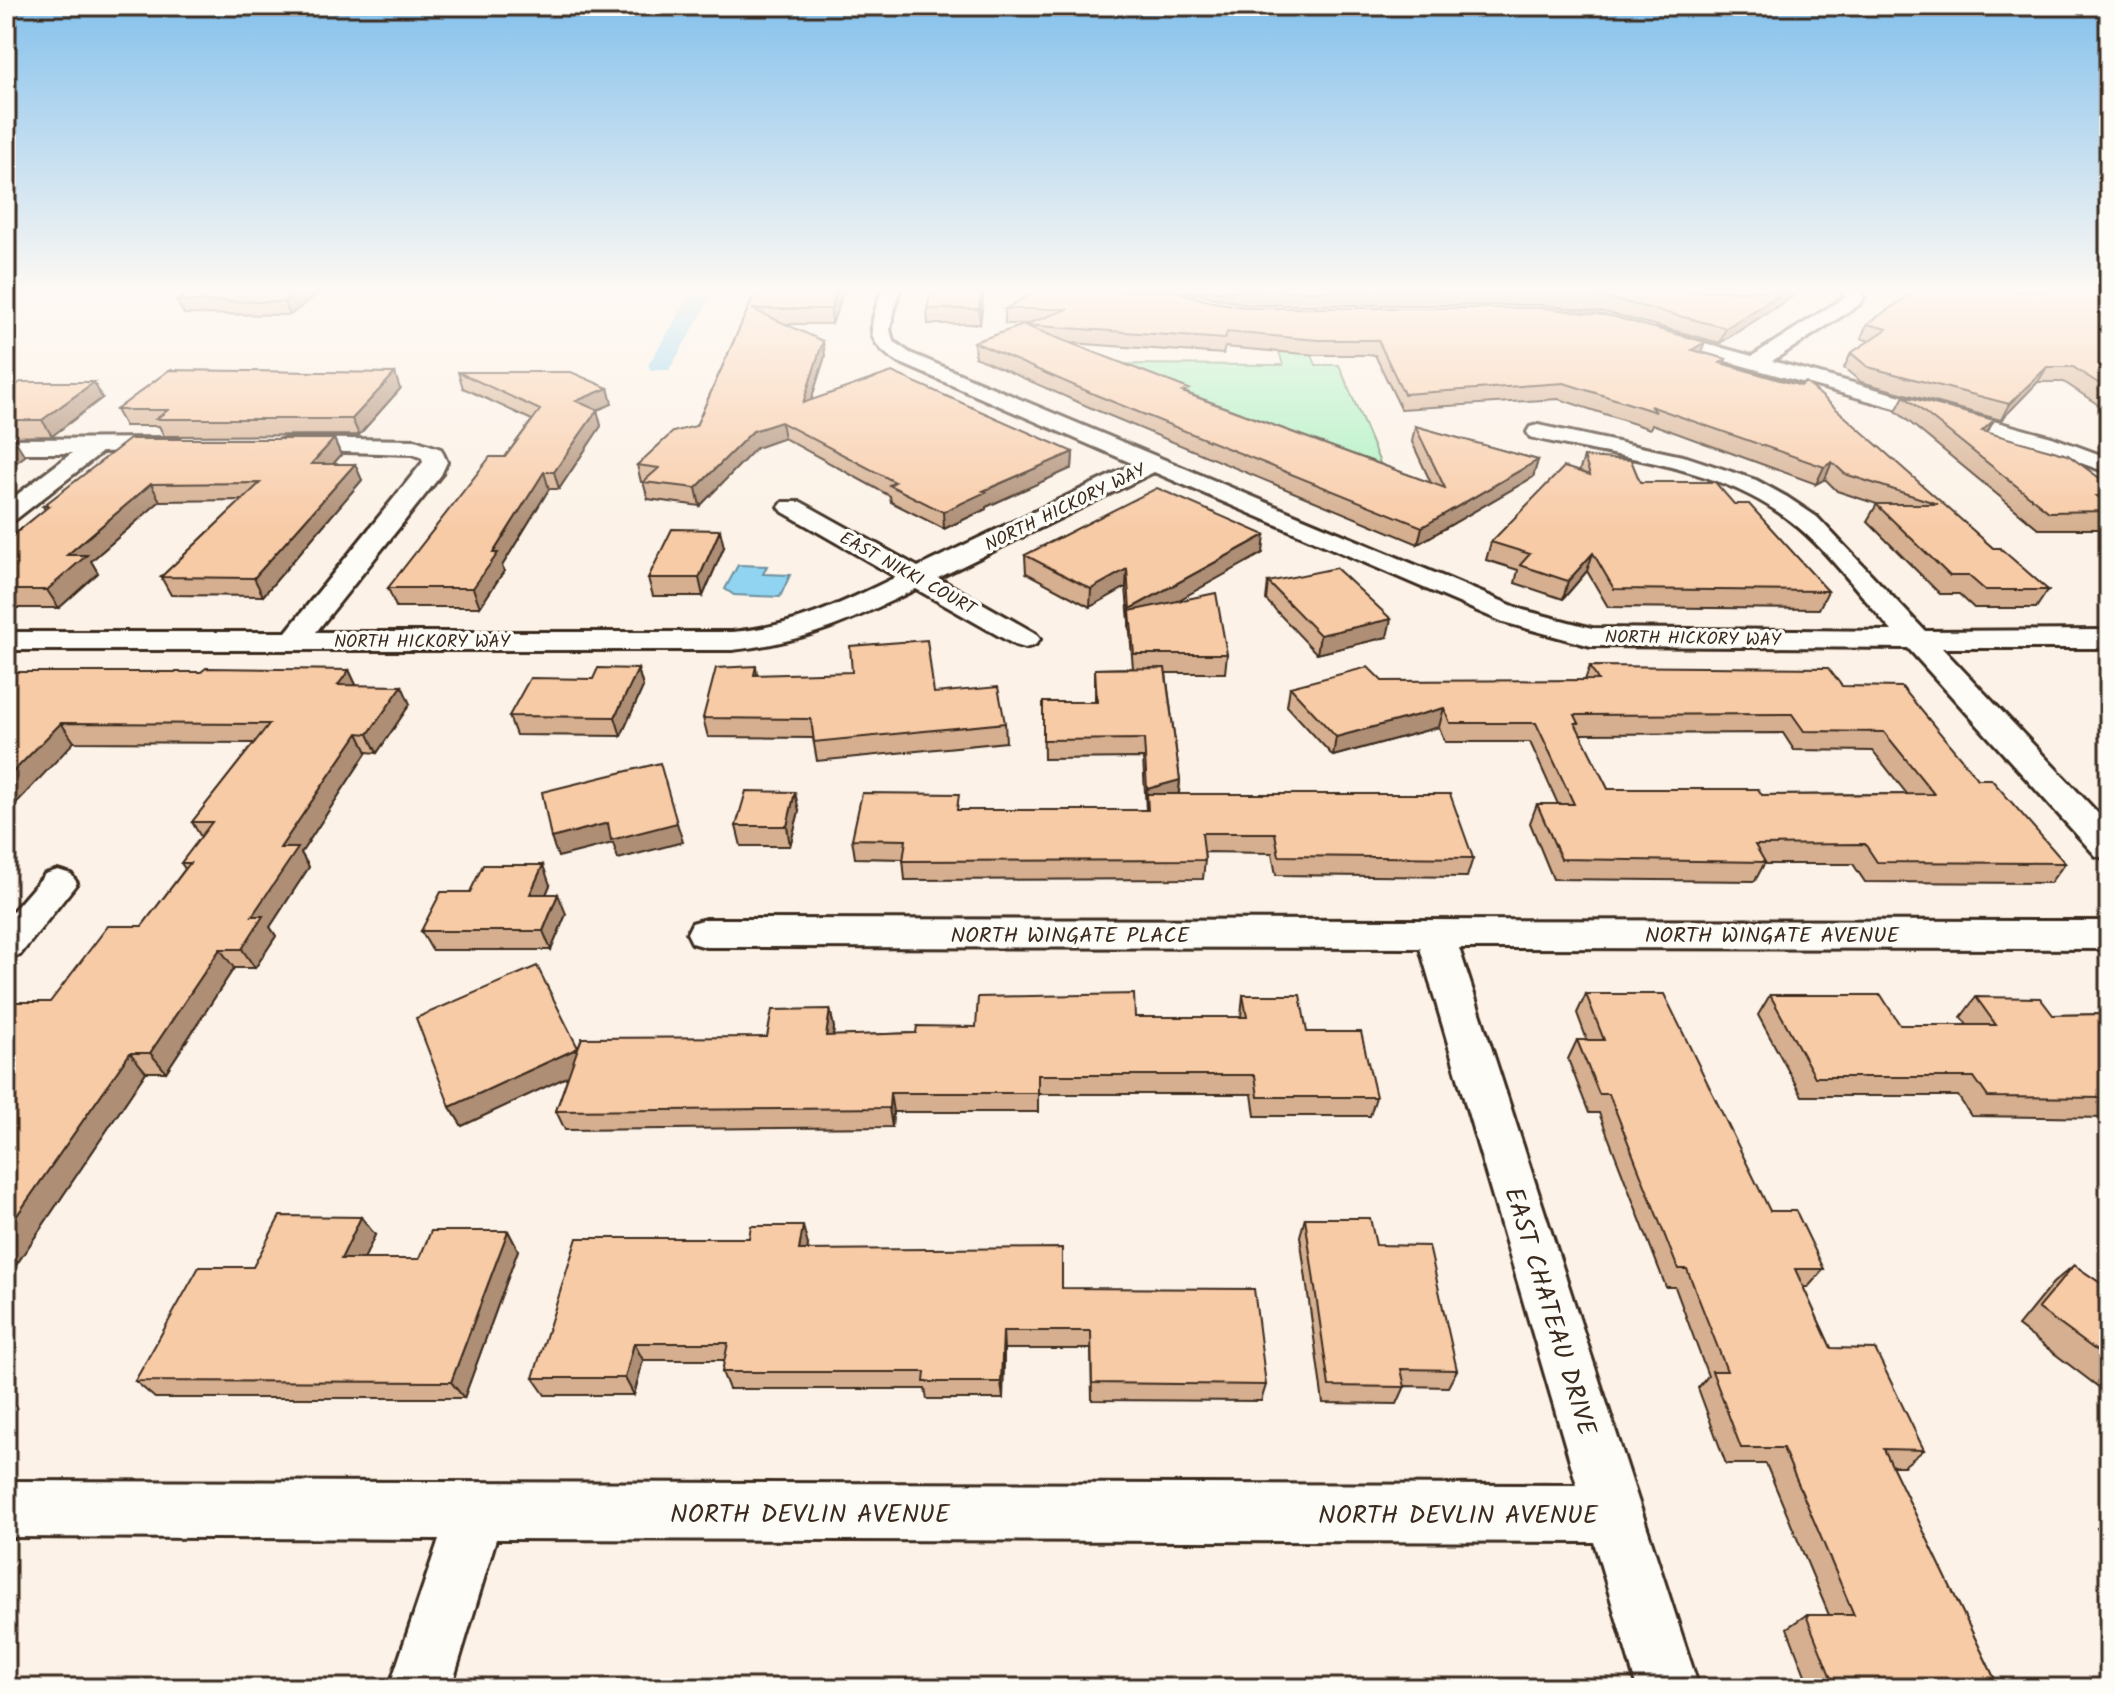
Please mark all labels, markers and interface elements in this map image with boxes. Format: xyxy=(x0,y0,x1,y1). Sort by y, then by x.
street label: NORTH HICKORY WAY xyxy=(980,456,1152,560)
street label: EAST NIKKI COURT xyxy=(834,525,982,625)
street label: NORTH HICKORY WAY xyxy=(1605,623,1782,656)
street label: NORTH HICKORY WAY xyxy=(334,628,511,657)
street label: NORTH WINGATE PLACE xyxy=(950,919,1191,954)
street label: NORTH WINGATE AVENUE xyxy=(1645,919,1900,954)
street label: EAST CHATEAU DRIVE xyxy=(1491,1182,1607,1442)
street label: NORTH DEVLIN AVENUE xyxy=(670,1494,951,1536)
street label: NORTH DEVLIN AVENUE xyxy=(1318,1495,1599,1537)

